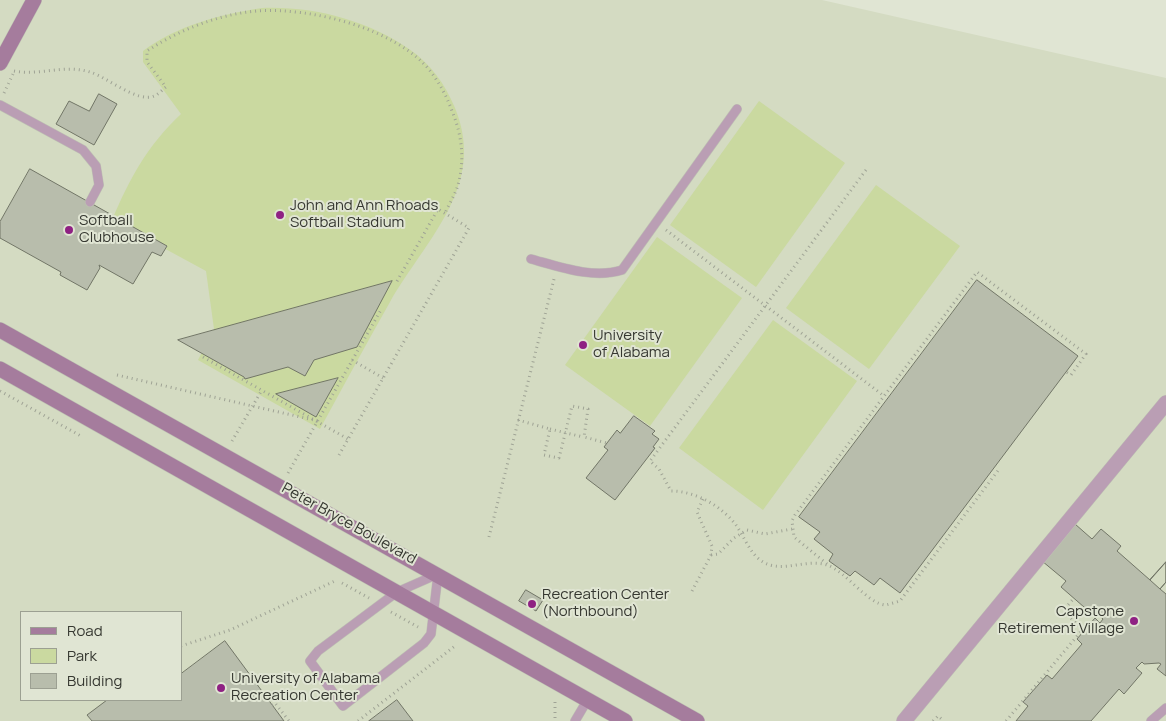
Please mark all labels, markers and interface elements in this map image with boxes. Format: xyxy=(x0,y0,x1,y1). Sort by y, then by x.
place label: John and Ann Rhoads Softball Stadium xyxy=(290,197,438,232)
marker: John and Ann Rhoads Softball Stadium xyxy=(274,209,286,221)
place label: Softball Clubhouse xyxy=(79,212,154,247)
marker: Softball Clubhouse xyxy=(63,224,75,236)
place label: University of Alabama xyxy=(593,327,670,362)
marker: University of Alabama xyxy=(577,339,589,351)
street label: Peter Bryce Boulevard xyxy=(279,479,419,569)
place label: Recreation Center (Northbound) xyxy=(542,586,669,621)
marker: Recreation Center (Northbound) xyxy=(526,598,538,610)
place label: Capstone Retirement Village xyxy=(998,603,1124,638)
legend xyxy=(20,611,182,701)
marker: Capstone Retirement Village xyxy=(1128,615,1140,627)
text: Road xyxy=(67,620,103,641)
text: Park xyxy=(67,645,97,666)
text: Building xyxy=(67,670,122,691)
place label: University of Alabama Recreation Center xyxy=(231,670,380,705)
marker: University of Alabama Recreation Center xyxy=(215,682,227,694)

